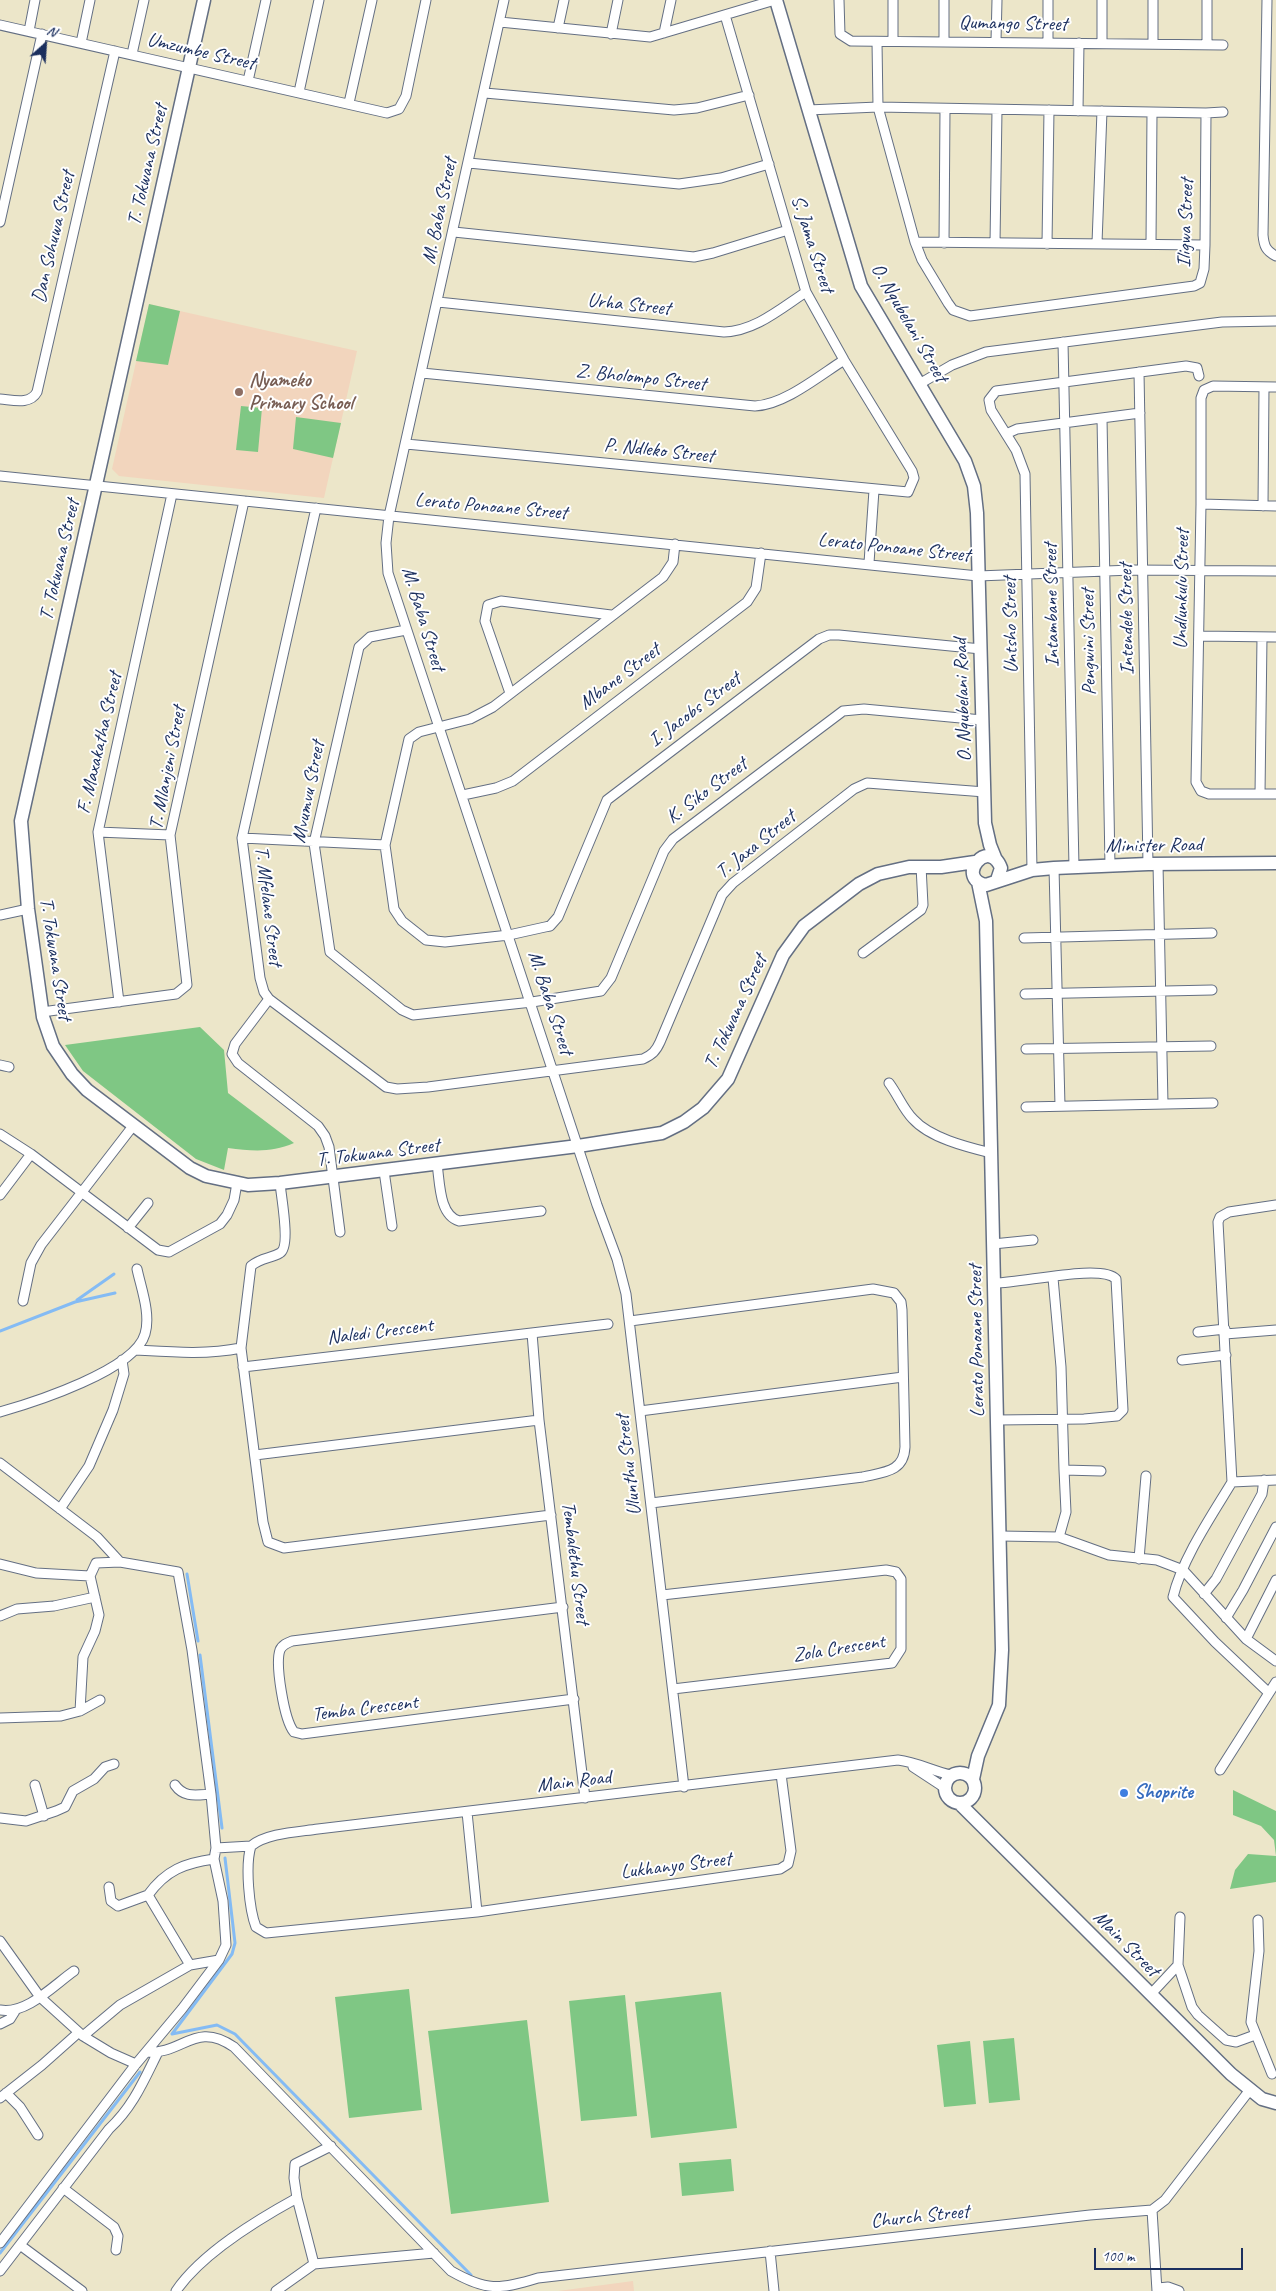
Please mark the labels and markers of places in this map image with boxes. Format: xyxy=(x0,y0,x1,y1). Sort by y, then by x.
place label: Nyameko Primary School xyxy=(249,369,353,416)
marker: Nyameko Primary School xyxy=(233,386,245,398)
place label: Shoprite xyxy=(1134,1781,1193,1805)
marker: Shoprite xyxy=(1118,1787,1130,1799)

